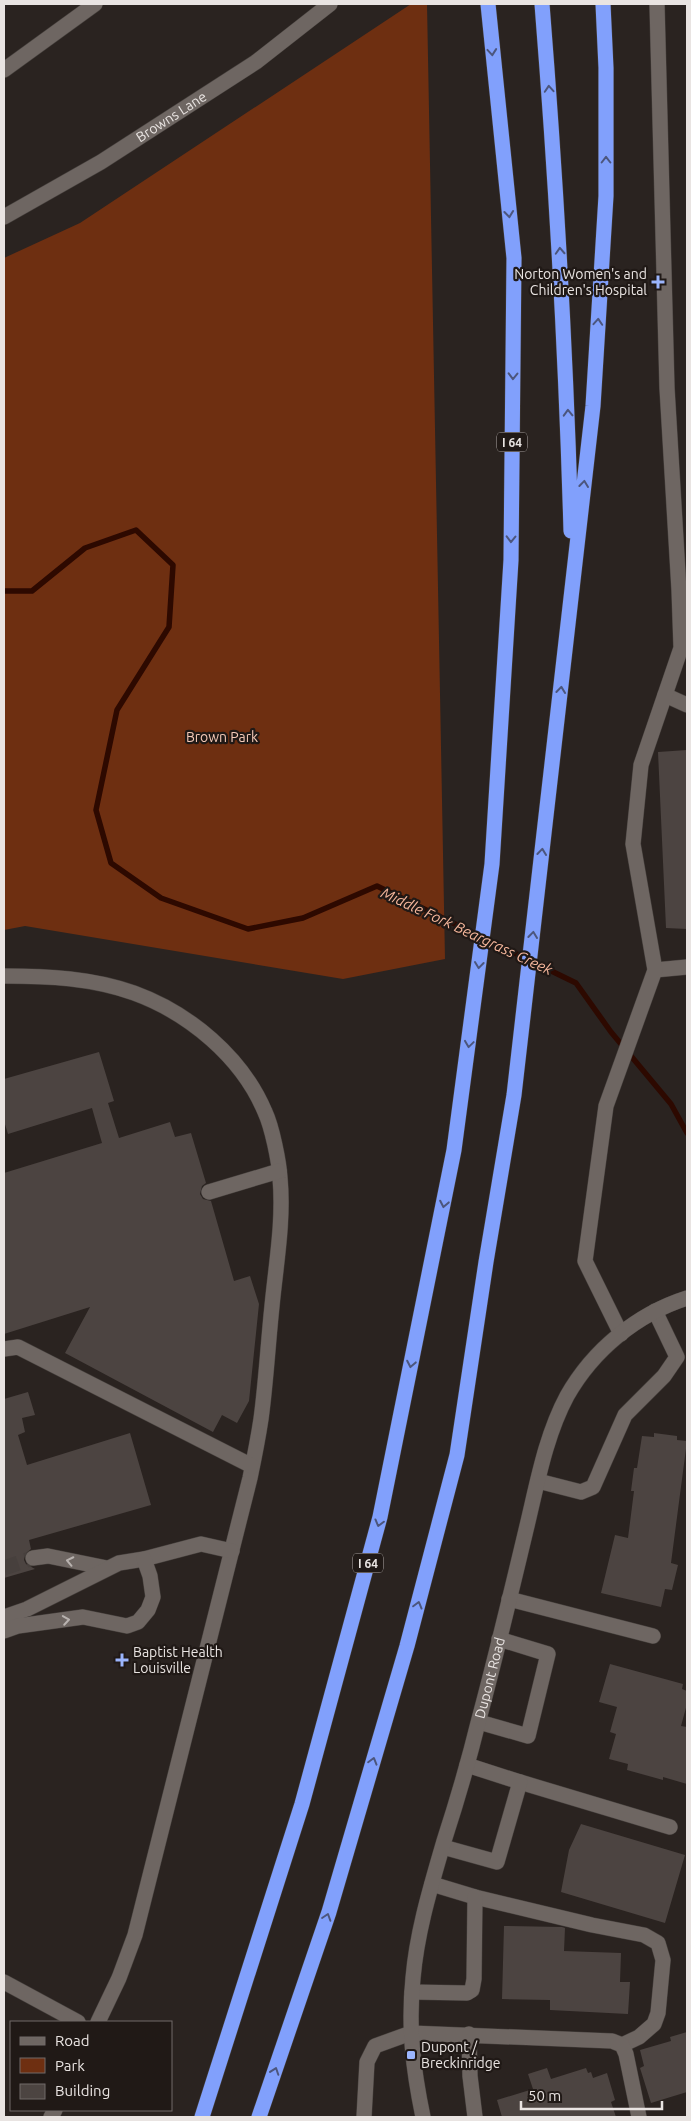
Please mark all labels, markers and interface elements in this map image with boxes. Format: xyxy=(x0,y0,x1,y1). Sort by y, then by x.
one-way arrow xyxy=(486,49,497,57)
one-way arrow xyxy=(544,85,555,93)
street label: Browns Lane xyxy=(133,88,209,145)
one-way arrow xyxy=(601,156,611,164)
one-way arrow xyxy=(503,210,514,218)
one-way arrow xyxy=(554,247,565,255)
place label: Norton Women's and Children's Hospital xyxy=(514,266,647,298)
marker: Norton Women's and Children's Hospital xyxy=(651,275,665,289)
one-way arrow xyxy=(593,318,604,326)
one-way arrow xyxy=(508,372,518,380)
one-way arrow xyxy=(562,409,573,417)
road number: I 64 xyxy=(497,432,527,452)
one-way arrow xyxy=(578,480,589,488)
one-way arrow xyxy=(506,535,517,543)
one-way arrow xyxy=(555,686,566,694)
park label: Brown Park xyxy=(186,729,258,745)
one-way arrow xyxy=(537,847,548,855)
water label: Middle Fork Beargrass Creek xyxy=(379,884,556,978)
one-way arrow xyxy=(527,931,538,939)
one-way arrow xyxy=(474,961,485,969)
one-way arrow xyxy=(464,1039,474,1048)
one-way arrow xyxy=(439,1200,449,1209)
one-way arrow xyxy=(407,1359,417,1368)
one-way arrow xyxy=(374,1518,384,1526)
road number: I 64 xyxy=(353,1554,383,1572)
one-way arrow xyxy=(66,1556,74,1566)
one-way arrow xyxy=(412,1602,422,1610)
one-way arrow xyxy=(61,1615,70,1625)
street label: Dupont Road xyxy=(471,1636,508,1720)
place label: Baptist Health Louisville xyxy=(133,1644,223,1676)
marker: Baptist Health Louisville xyxy=(115,1653,129,1667)
one-way arrow xyxy=(367,1757,378,1766)
one-way arrow xyxy=(321,1913,331,1922)
legend xyxy=(10,2021,172,2111)
text: Road xyxy=(55,2032,90,2049)
place label: Dupont / Breckinridge xyxy=(421,2039,501,2071)
marker: Dupont / Breckinridge xyxy=(405,2049,417,2061)
text: Park xyxy=(55,2057,85,2074)
one-way arrow xyxy=(269,2067,279,2076)
scale bar xyxy=(521,2078,662,2110)
text: Building xyxy=(55,2082,110,2099)
text: 50 m xyxy=(528,2087,561,2104)

